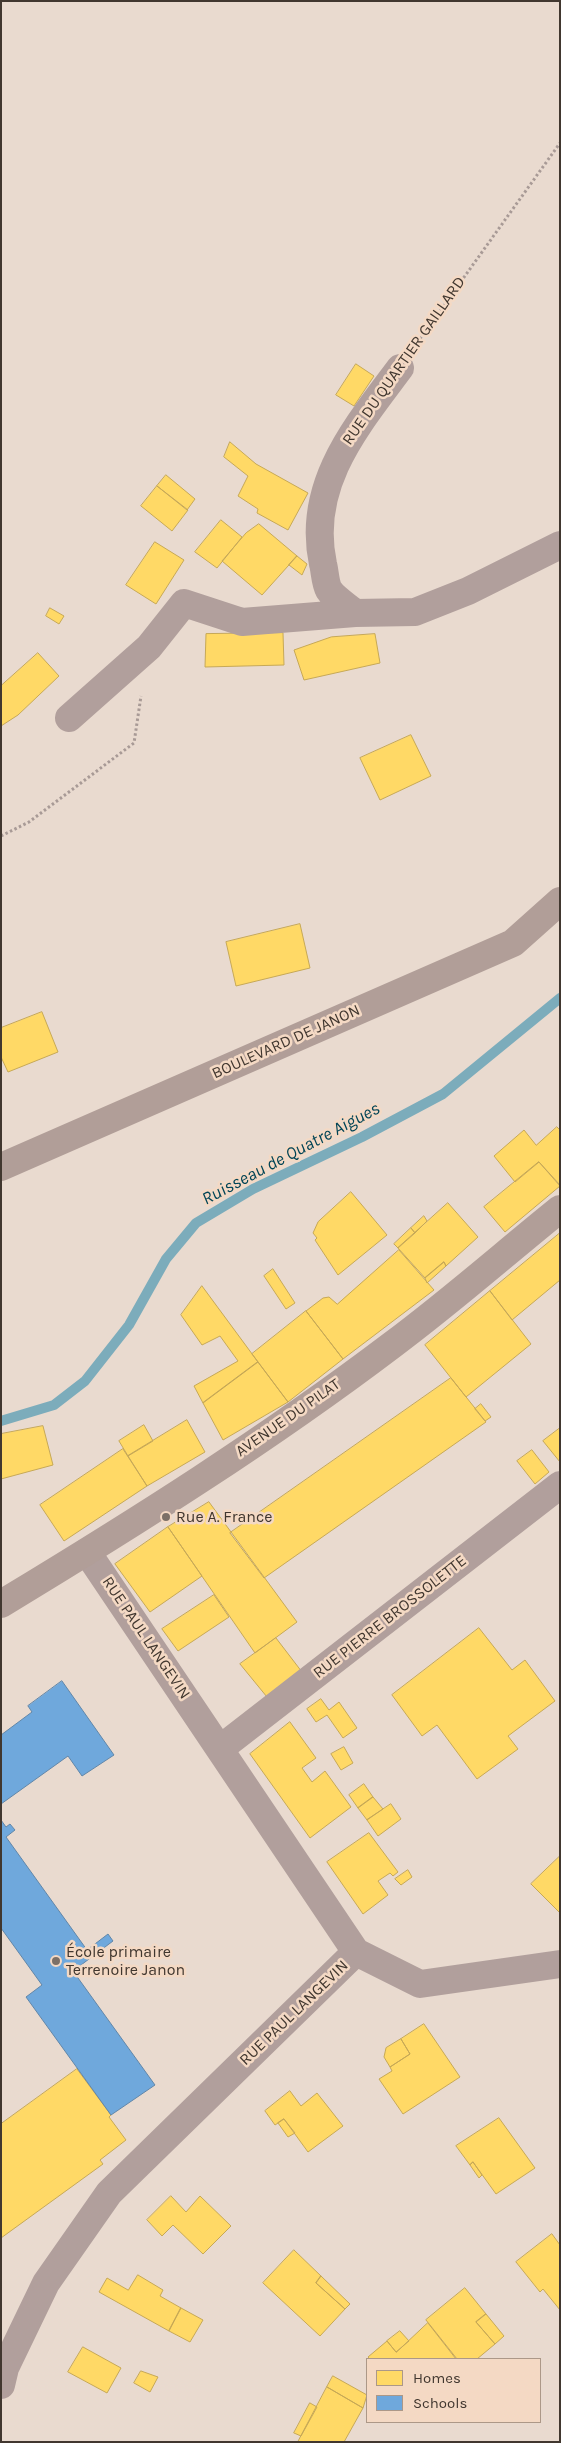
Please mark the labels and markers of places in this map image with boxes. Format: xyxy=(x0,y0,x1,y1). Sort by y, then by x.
place label: Rue A. France xyxy=(176,1507,272,1527)
marker: Rue A. France xyxy=(160,1511,172,1523)
place label: École primaire Terrenoire Janon xyxy=(66,1942,185,1980)
marker: École primaire Terrenoire Janon xyxy=(50,1955,62,1967)

